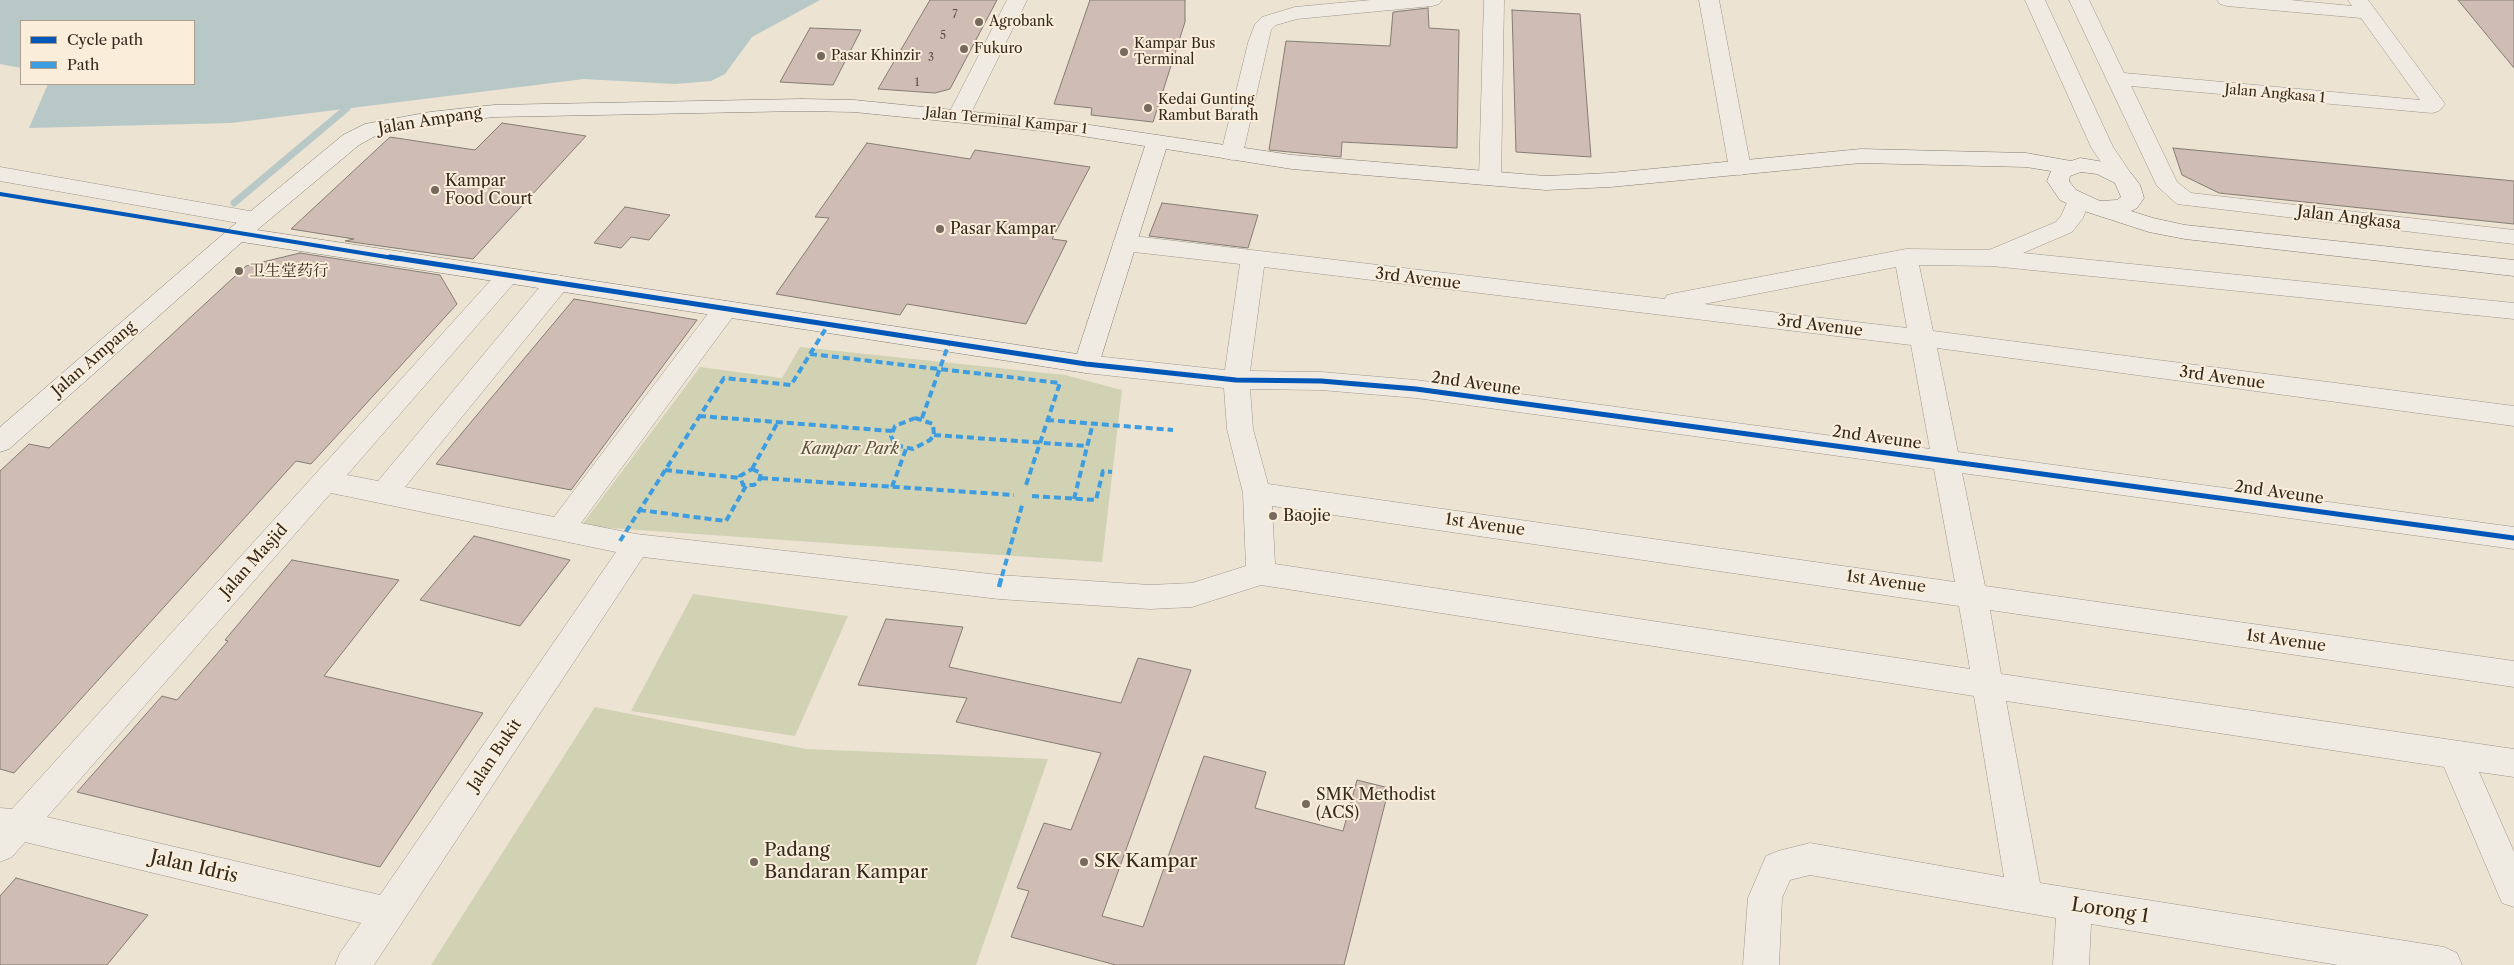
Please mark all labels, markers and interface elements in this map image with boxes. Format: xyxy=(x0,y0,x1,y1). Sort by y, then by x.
house number: 7 xyxy=(952,8,958,22)
place label: Agrobank xyxy=(989,14,1054,30)
marker: Agrobank xyxy=(973,16,985,28)
legend xyxy=(20,20,195,85)
house number: 5 xyxy=(940,29,946,43)
text: Cycle path xyxy=(67,30,143,49)
place label: Kampar Bus Terminal xyxy=(1134,36,1215,68)
place label: Fukuro xyxy=(974,41,1023,57)
marker: Fukuro xyxy=(958,43,970,55)
marker: Kampar Bus Terminal xyxy=(1118,46,1130,58)
place label: Pasar Khinzir xyxy=(831,48,921,64)
marker: Pasar Khinzir xyxy=(815,50,827,62)
house number: 3 xyxy=(928,51,934,65)
text: Path xyxy=(67,55,99,74)
house number: 1 xyxy=(915,76,919,90)
street label: Jalan Angkasa 1 xyxy=(2224,81,2326,107)
place label: Kedai Gunting Rambut Barath xyxy=(1158,92,1258,124)
marker: Kedai Gunting Rambut Barath xyxy=(1142,102,1154,114)
street label: Jalan Ampang xyxy=(377,103,483,139)
street label: Jalan Terminal Kampar 1 xyxy=(924,104,1088,138)
place label: Kampar Food Court xyxy=(445,171,533,209)
marker: Kampar Food Court xyxy=(429,184,441,196)
street label: Jalan Angkasa xyxy=(2296,202,2402,234)
place label: Pasar Kampar xyxy=(950,219,1056,239)
marker: Pasar Kampar xyxy=(934,223,946,235)
place label: 卫生堂药行 xyxy=(249,261,329,281)
street label: 3rd Avenue xyxy=(1374,264,1462,294)
marker: 卫生堂药行 xyxy=(233,265,245,277)
street label: 3rd Avenue xyxy=(1776,311,1864,341)
street label: Jalan Ampang xyxy=(48,317,140,401)
street label: 3rd Avenue xyxy=(2178,362,2266,394)
street label: 2nd Aveune xyxy=(1430,368,1522,400)
street label: 2nd Aveune xyxy=(1831,422,1923,454)
park label: Kampar Park xyxy=(801,439,899,459)
street label: 2nd Aveune xyxy=(2233,477,2325,509)
place label: Baojie xyxy=(1283,506,1331,526)
marker: Baojie xyxy=(1267,510,1279,522)
street label: 1st Avenue xyxy=(1444,510,1526,540)
street label: Jalan Masjid xyxy=(216,520,292,602)
street label: 1st Avenue xyxy=(1845,567,1927,597)
street label: 1st Avenue xyxy=(2245,626,2327,656)
street label: Jalan Bukit xyxy=(464,716,526,794)
place label: SMK Methodist (ACS) xyxy=(1316,785,1436,823)
marker: SMK Methodist (ACS) xyxy=(1300,798,1312,810)
place label: Padang Bandaran Kampar xyxy=(764,840,928,884)
street label: Jalan Idris xyxy=(148,846,240,888)
place label: SK Kampar xyxy=(1094,851,1197,873)
marker: Padang Bandaran Kampar xyxy=(748,856,760,868)
marker: SK Kampar xyxy=(1078,856,1090,868)
street label: Lorong 1 xyxy=(2069,894,2151,928)

